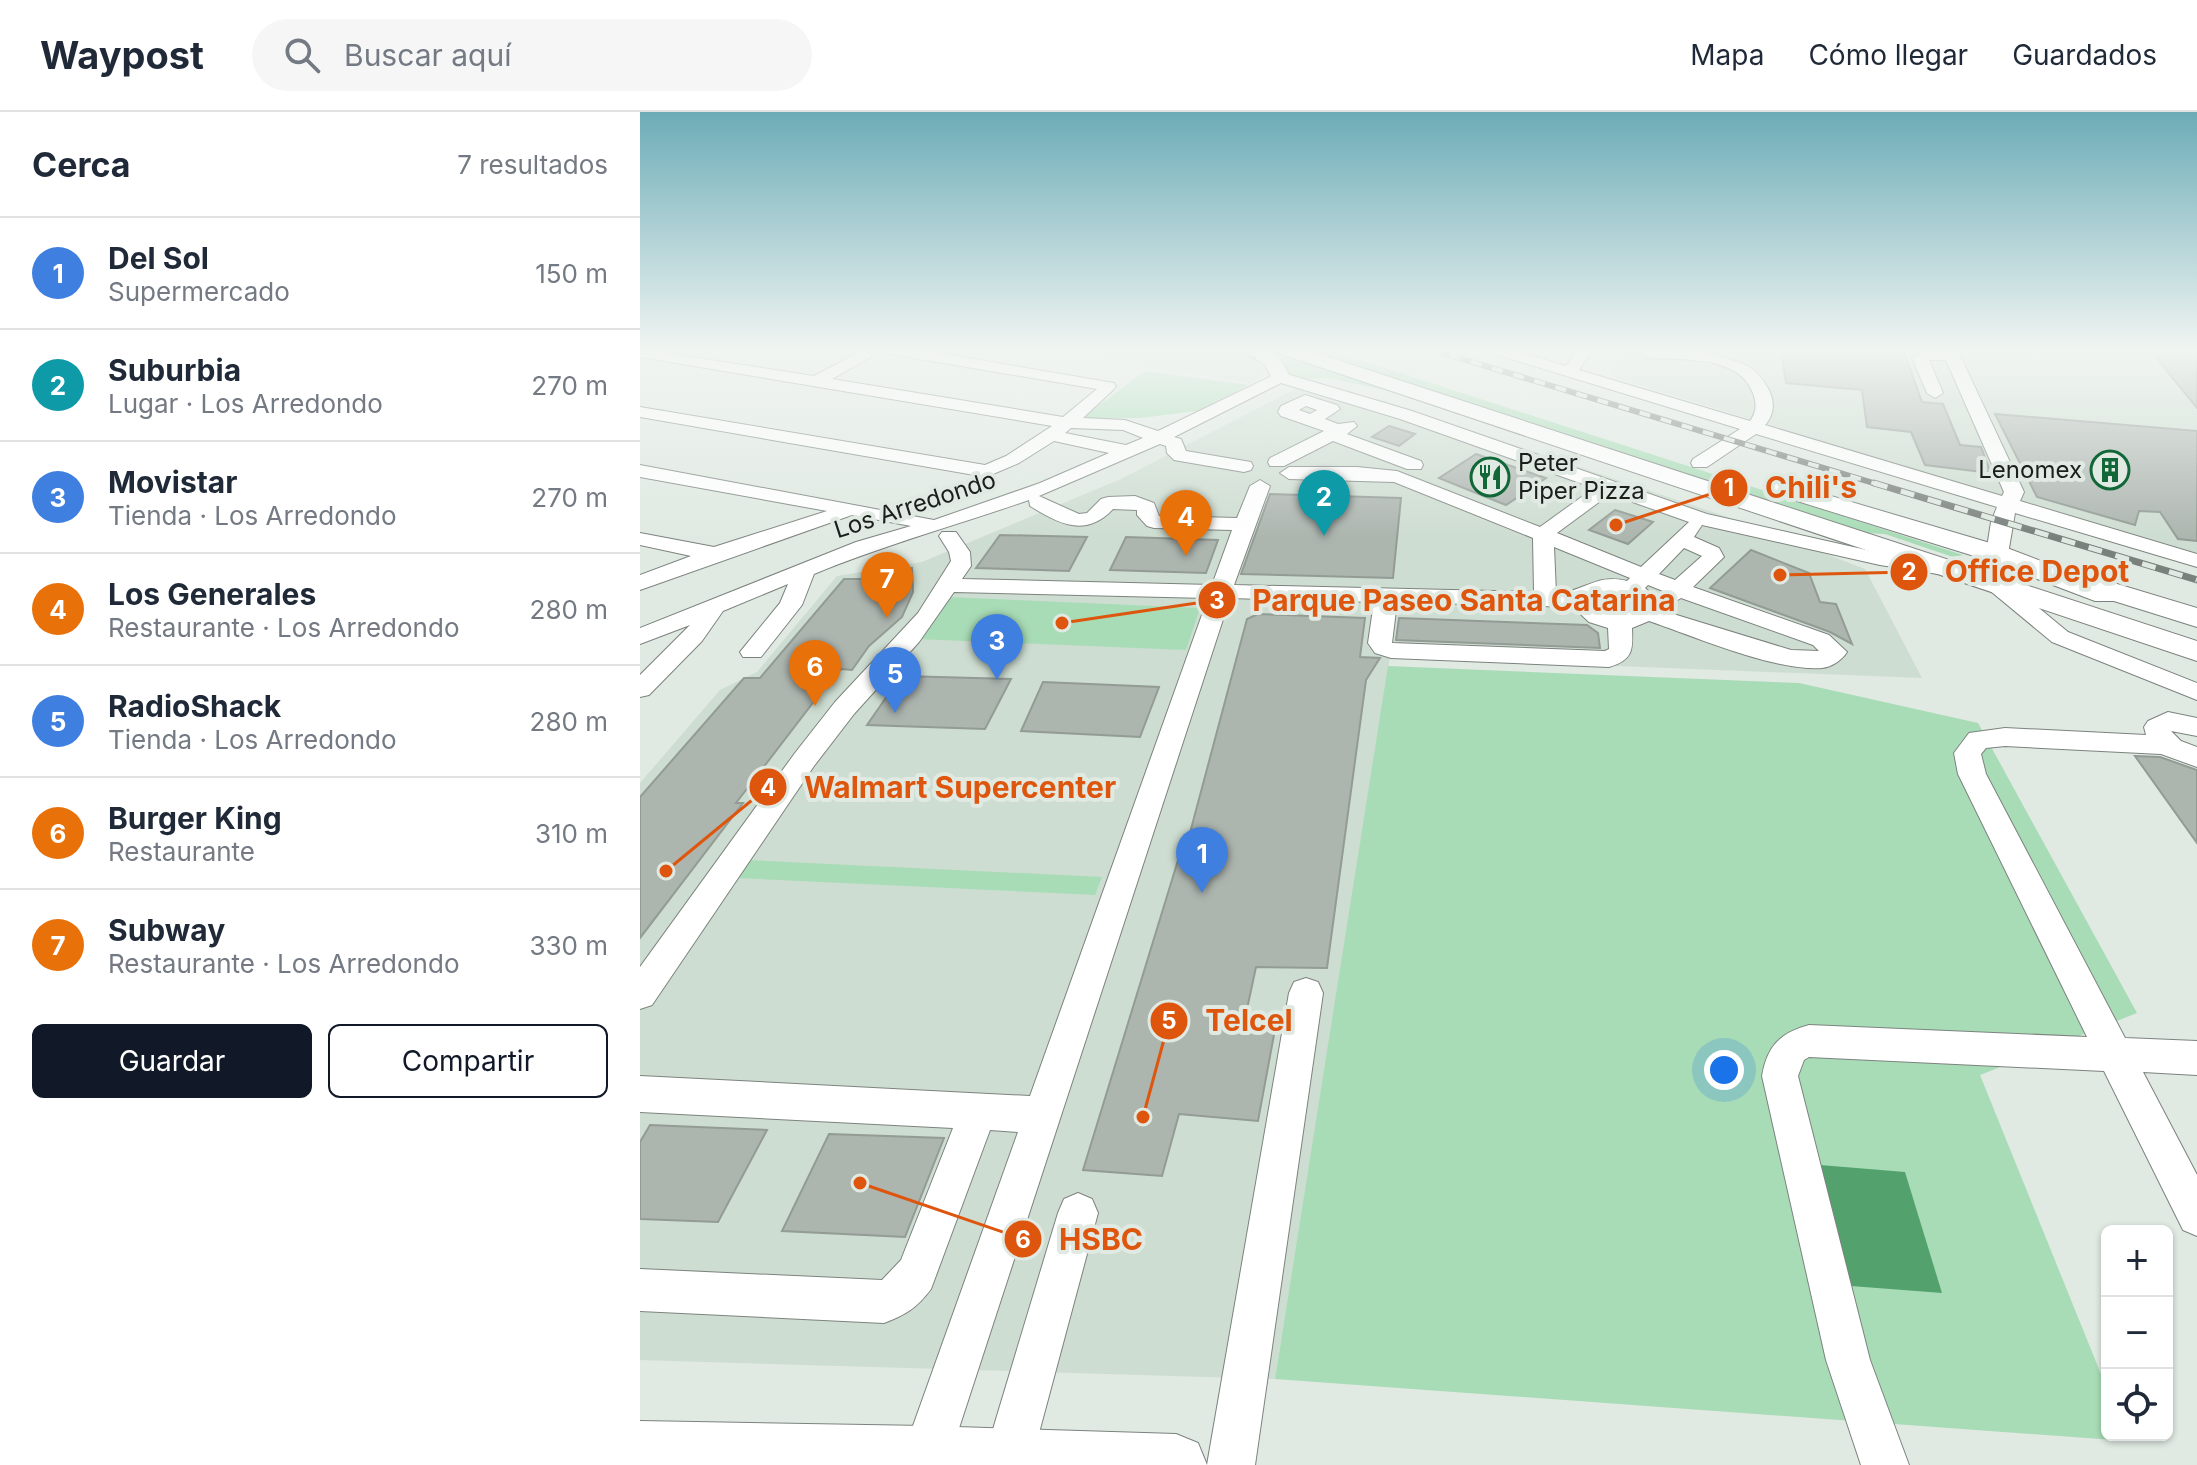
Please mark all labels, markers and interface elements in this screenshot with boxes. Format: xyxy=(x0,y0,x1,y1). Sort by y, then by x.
search box xyxy=(252,19,812,91)
text: Waypost xyxy=(40,32,204,78)
icon: search xyxy=(280,33,324,77)
text: Buscar aquí xyxy=(344,37,511,73)
text: Mapa xyxy=(1690,38,1764,72)
text: Cómo llegar xyxy=(1808,38,1968,72)
text: Guardados xyxy=(2012,38,2157,72)
text: Cerca xyxy=(32,144,131,185)
text: 7 resultados xyxy=(457,149,608,180)
text: Del Sol xyxy=(108,240,209,276)
text: 1 xyxy=(52,258,64,289)
text: 150 m xyxy=(535,258,608,289)
text: Supermercado xyxy=(108,276,290,307)
text: Suburbia xyxy=(108,352,241,388)
text: 2 xyxy=(50,370,66,401)
text: 270 m xyxy=(531,370,608,401)
text: Lugar · Los Arredondo xyxy=(108,388,383,419)
place label: Peter Piper Pizza xyxy=(1518,448,1645,505)
building icon: Lenomex xyxy=(2089,449,2131,491)
place label: Lenomex xyxy=(1978,455,2082,484)
restaurant icon: Peter Piper Pizza xyxy=(1469,456,1511,498)
callout: Chili's xyxy=(1709,461,1873,515)
text: Movistar xyxy=(108,464,238,500)
street label: Los Arredondo xyxy=(830,465,999,544)
text: Chili's xyxy=(1765,469,1857,505)
pin: 2 xyxy=(1298,470,1350,536)
text: 1 xyxy=(1724,473,1734,502)
text: 3 xyxy=(50,482,66,513)
text: 270 m xyxy=(531,482,608,513)
pin: 4 xyxy=(1160,490,1212,556)
text: Tienda · Los Arredondo xyxy=(108,500,397,531)
callout: Office Depot xyxy=(1889,545,2145,599)
pin: 7 xyxy=(861,552,913,618)
text: Office Depot xyxy=(1945,553,2129,589)
text: 2 xyxy=(1901,557,1917,586)
callout: Parque Paseo Santa Catarina xyxy=(1197,573,1692,627)
text: Los Generales xyxy=(108,576,316,612)
text: Parque Paseo Santa Catarina xyxy=(1252,582,1676,618)
text: 3 xyxy=(1209,586,1225,615)
text: 4 xyxy=(49,594,67,625)
text: 280 m xyxy=(530,594,608,625)
text: Restaurante · Los Arredondo xyxy=(108,612,459,643)
pin: 3 xyxy=(971,614,1023,680)
pin: 6 xyxy=(789,640,841,706)
pin: 5 xyxy=(869,647,921,713)
text: RadioShack xyxy=(108,688,281,724)
text: 5 xyxy=(50,706,66,737)
text: 280 m xyxy=(530,706,608,737)
text: Tienda · Los Arredondo xyxy=(108,724,397,755)
callout: Walmart Supercenter xyxy=(748,760,1132,814)
text: Walmart Supercenter xyxy=(804,769,1116,805)
text: 4 xyxy=(760,773,776,802)
text: Burger King xyxy=(108,800,282,836)
text: 6 xyxy=(50,818,66,849)
text: 310 m xyxy=(535,818,608,849)
pin: 1 xyxy=(1176,827,1228,893)
text: Restaurante xyxy=(108,836,255,867)
text: Subway xyxy=(108,912,225,948)
text: 7 xyxy=(50,930,66,961)
text: 330 m xyxy=(529,930,608,961)
text: Restaurante · Los Arredondo xyxy=(108,948,459,979)
callout: Telcel xyxy=(1149,994,1308,1048)
text: Telcel xyxy=(1205,1002,1293,1038)
text: 5 xyxy=(1161,1006,1177,1035)
button: Guardar xyxy=(32,1024,312,1098)
button: Compartir xyxy=(328,1024,608,1098)
your location xyxy=(1704,1050,1744,1090)
callout: HSBC xyxy=(1003,1212,1159,1266)
text: HSBC xyxy=(1059,1221,1143,1257)
text: 6 xyxy=(1015,1225,1031,1254)
map controls xyxy=(2101,1225,2173,1441)
button: + xyxy=(2101,1225,2173,1297)
button: − xyxy=(2101,1297,2173,1369)
button: locate xyxy=(2101,1369,2173,1441)

